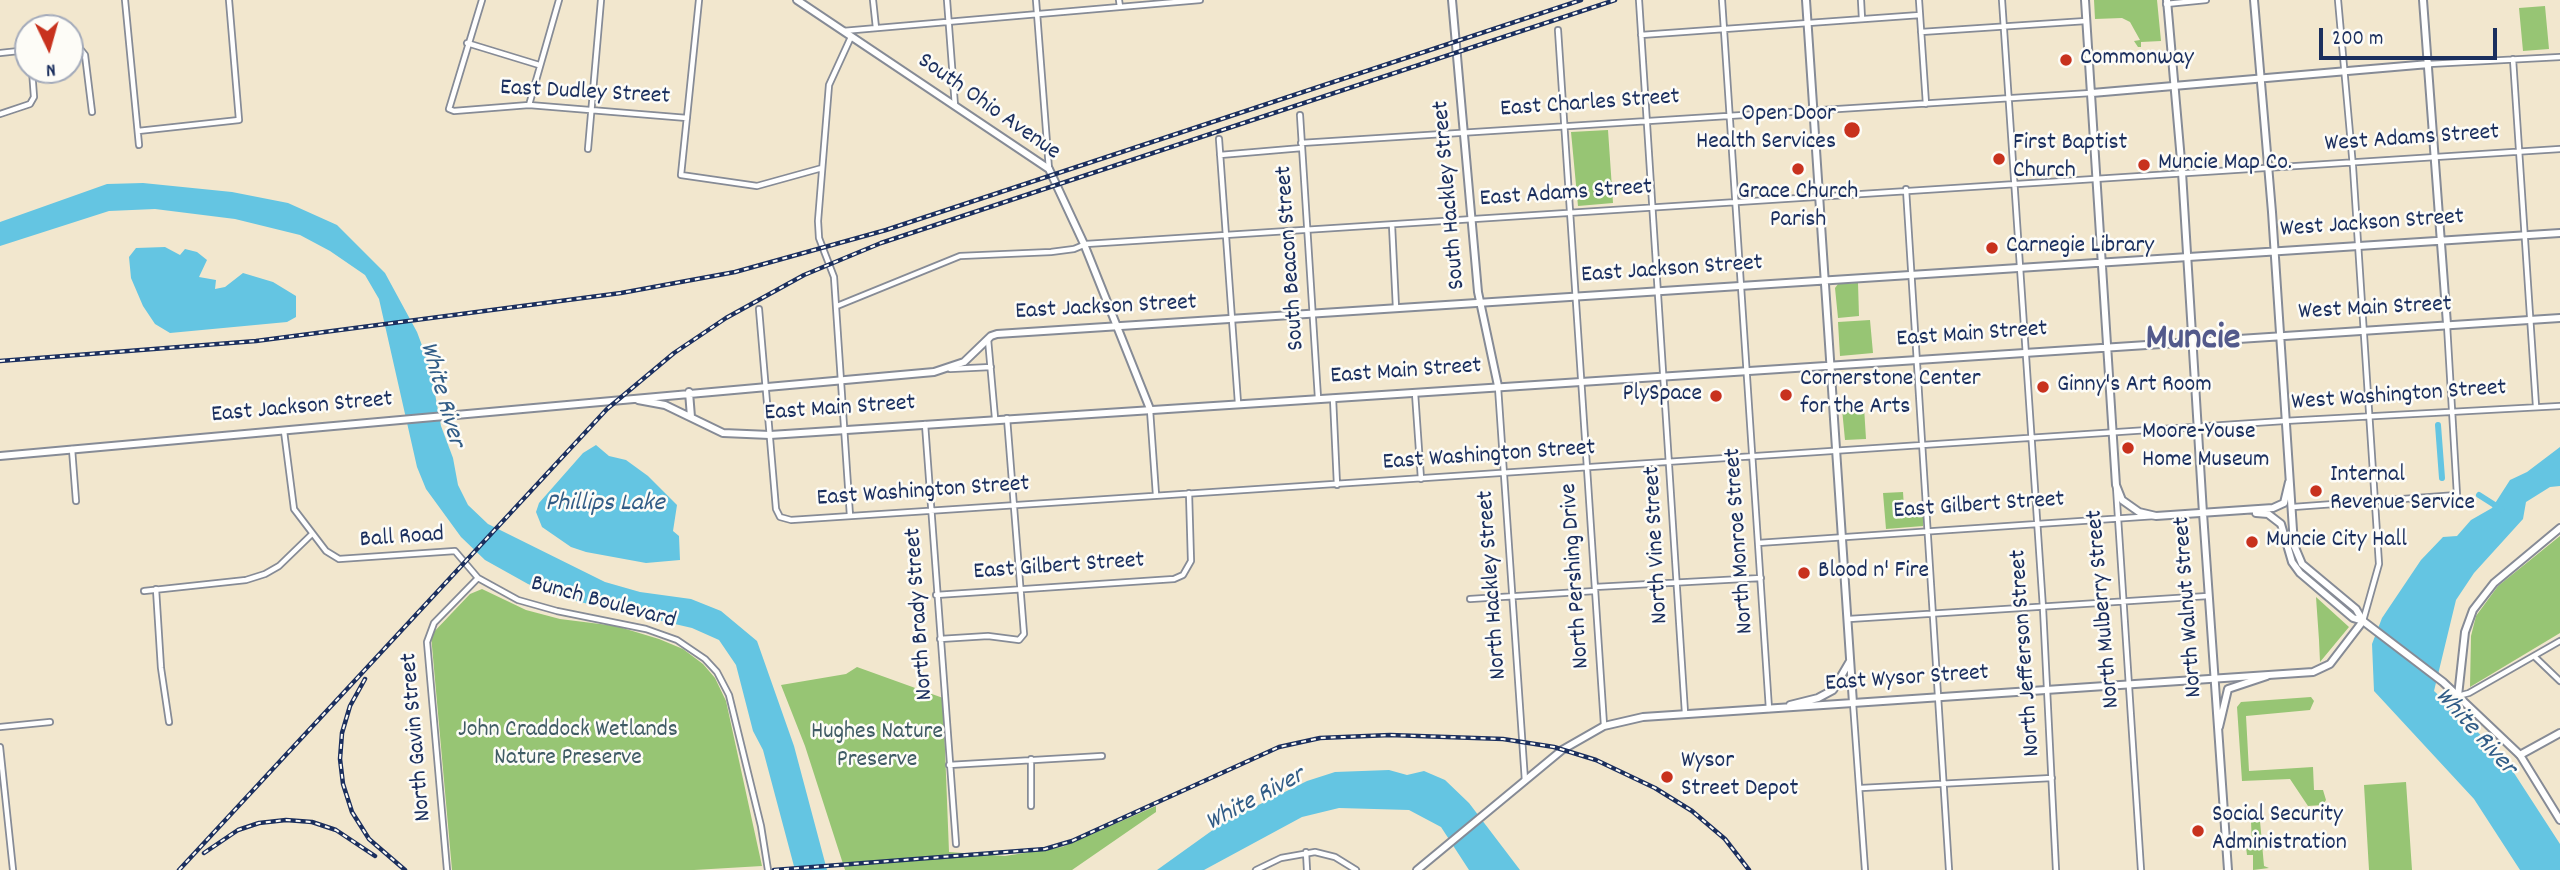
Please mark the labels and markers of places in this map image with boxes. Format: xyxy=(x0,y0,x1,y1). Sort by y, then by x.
place label: Commonway xyxy=(2080,46,2194,74)
marker: Commonway xyxy=(2058,52,2074,68)
place label: Open Door Health Services xyxy=(1696,102,1836,158)
marker: Open Door Health Services xyxy=(1842,120,1862,140)
place label: First Baptist Church xyxy=(2013,131,2127,187)
marker: First Baptist Church xyxy=(1991,151,2007,167)
place label: Muncie Map Co. xyxy=(2158,151,2292,179)
marker: Muncie Map Co. xyxy=(2136,157,2152,173)
marker: Grace Church Parish xyxy=(1790,161,1806,177)
place label: Grace Church Parish xyxy=(1738,180,1858,236)
place label: Carnegie Library xyxy=(2006,234,2154,262)
marker: Carnegie Library xyxy=(1984,240,2000,256)
place label: Cornerstone Center for the Arts xyxy=(1800,367,1981,423)
place label: Ginny's Art Room xyxy=(2057,373,2212,401)
marker: Ginny's Art Room xyxy=(2035,379,2051,395)
place label: PlySpace xyxy=(1623,382,1702,410)
marker: Cornerstone Center for the Arts xyxy=(1778,387,1794,403)
marker: PlySpace xyxy=(1708,388,1724,404)
place label: Moore-Youse Home Museum xyxy=(2142,420,2269,476)
marker: Moore-Youse Home Museum xyxy=(2120,440,2136,456)
place label: Internal Revenue Service xyxy=(2330,463,2475,519)
marker: Internal Revenue Service xyxy=(2308,483,2324,499)
place label: Muncie City Hall xyxy=(2266,528,2407,556)
marker: Muncie City Hall xyxy=(2244,534,2260,550)
place label: Blood n' Fire xyxy=(1818,559,1929,587)
marker: Blood n' Fire xyxy=(1796,565,1812,581)
place label: Wysor Street Depot xyxy=(1681,749,1798,805)
marker: Wysor Street Depot xyxy=(1659,769,1675,785)
place label: Social Security Administration xyxy=(2212,803,2347,859)
marker: Social Security Administration xyxy=(2190,823,2206,839)

